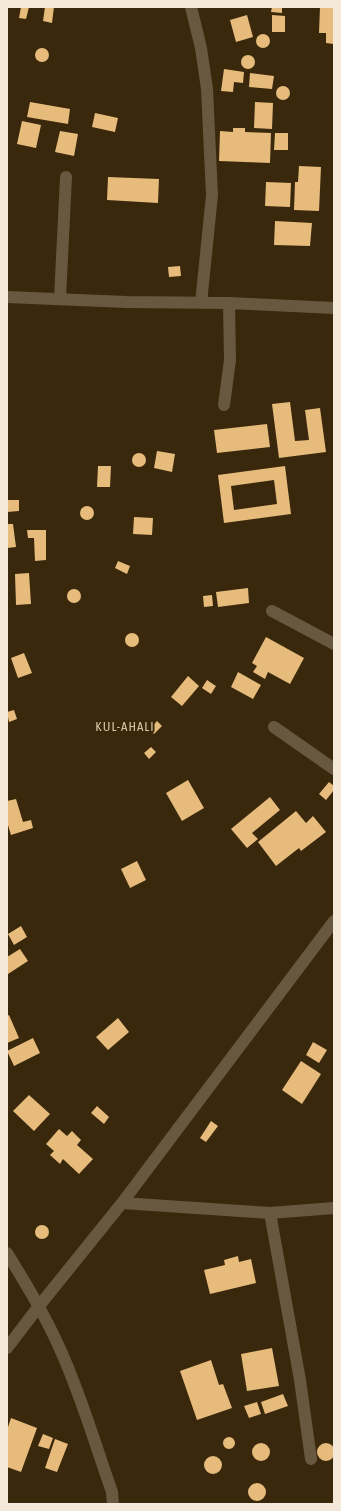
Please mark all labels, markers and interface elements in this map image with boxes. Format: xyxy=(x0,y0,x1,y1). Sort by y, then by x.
district label: KUL-AHALI xyxy=(95,719,155,735)

